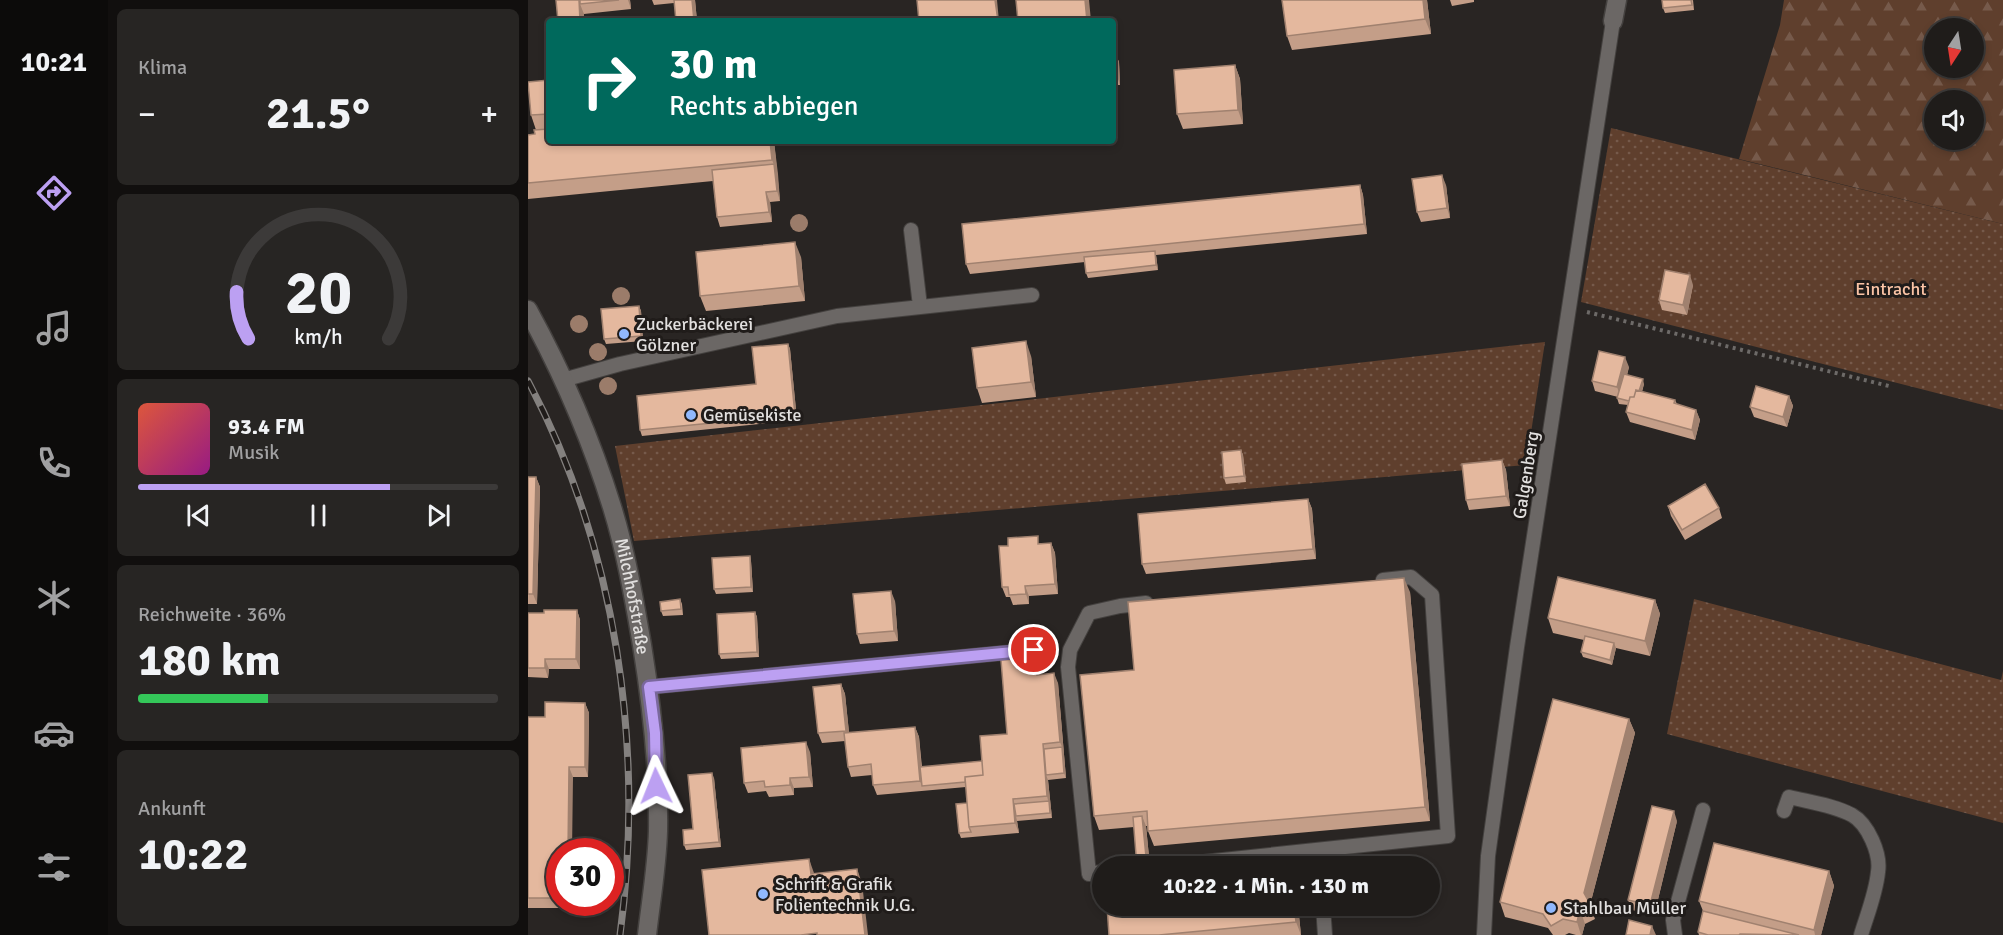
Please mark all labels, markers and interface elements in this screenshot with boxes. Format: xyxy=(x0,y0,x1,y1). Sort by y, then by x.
north arrow xyxy=(1924,18,1984,78)
map controls xyxy=(1924,18,1984,150)
text: 30 m xyxy=(669,39,758,90)
icon: right xyxy=(570,42,648,120)
text: 10:21 xyxy=(21,46,87,79)
text: Klima xyxy=(138,55,187,80)
text: 21.5° xyxy=(266,86,370,141)
text: Rechts abbiegen xyxy=(669,90,859,123)
button: sound xyxy=(1924,90,1984,150)
text: − xyxy=(138,94,156,135)
text: + xyxy=(480,94,498,135)
icon: directions xyxy=(33,172,75,214)
text: 20 xyxy=(284,254,352,331)
park label: Eintracht xyxy=(1855,278,1927,300)
icon: music xyxy=(33,307,75,349)
place label: Zuckerbäckerei Gölzner xyxy=(636,313,753,356)
text: km/h xyxy=(294,325,342,351)
marker: Zuckerbäckerei Gölzner xyxy=(617,327,631,341)
place label: Gemüsekiste xyxy=(703,404,801,426)
marker: Gemüsekiste xyxy=(684,408,698,422)
text: 93.4 FM xyxy=(228,413,305,440)
street label: Galgenberg xyxy=(1508,429,1544,521)
text: Musik xyxy=(228,440,279,465)
icon: phone xyxy=(33,442,75,484)
icon: previous xyxy=(182,499,215,532)
icon: pause xyxy=(302,499,335,532)
icon: next xyxy=(422,499,455,532)
street label: Milchhofstraße xyxy=(610,536,654,656)
icon: climate xyxy=(33,577,75,619)
text: Reichweite · 36% xyxy=(138,602,286,627)
pin xyxy=(1008,624,1059,675)
text: 180 km xyxy=(138,633,281,688)
icon: arrive xyxy=(1017,633,1050,666)
icon: car xyxy=(33,712,75,754)
position arrow xyxy=(624,754,688,818)
text: Ankunft xyxy=(138,796,206,821)
text: 10:22 xyxy=(138,827,248,882)
speed limit sign: 30 xyxy=(546,838,624,916)
icon: filters xyxy=(33,846,75,888)
text: 10:22 · 1 Min. · 130 m xyxy=(1163,872,1369,899)
place label: Schrift & Grafik Folientechnik U.G. xyxy=(775,873,915,916)
marker: Schrift & Grafik Folientechnik U.G. xyxy=(756,887,770,901)
place label: Stahlbau Müller xyxy=(1563,897,1687,919)
marker: Stahlbau Müller xyxy=(1544,901,1558,915)

